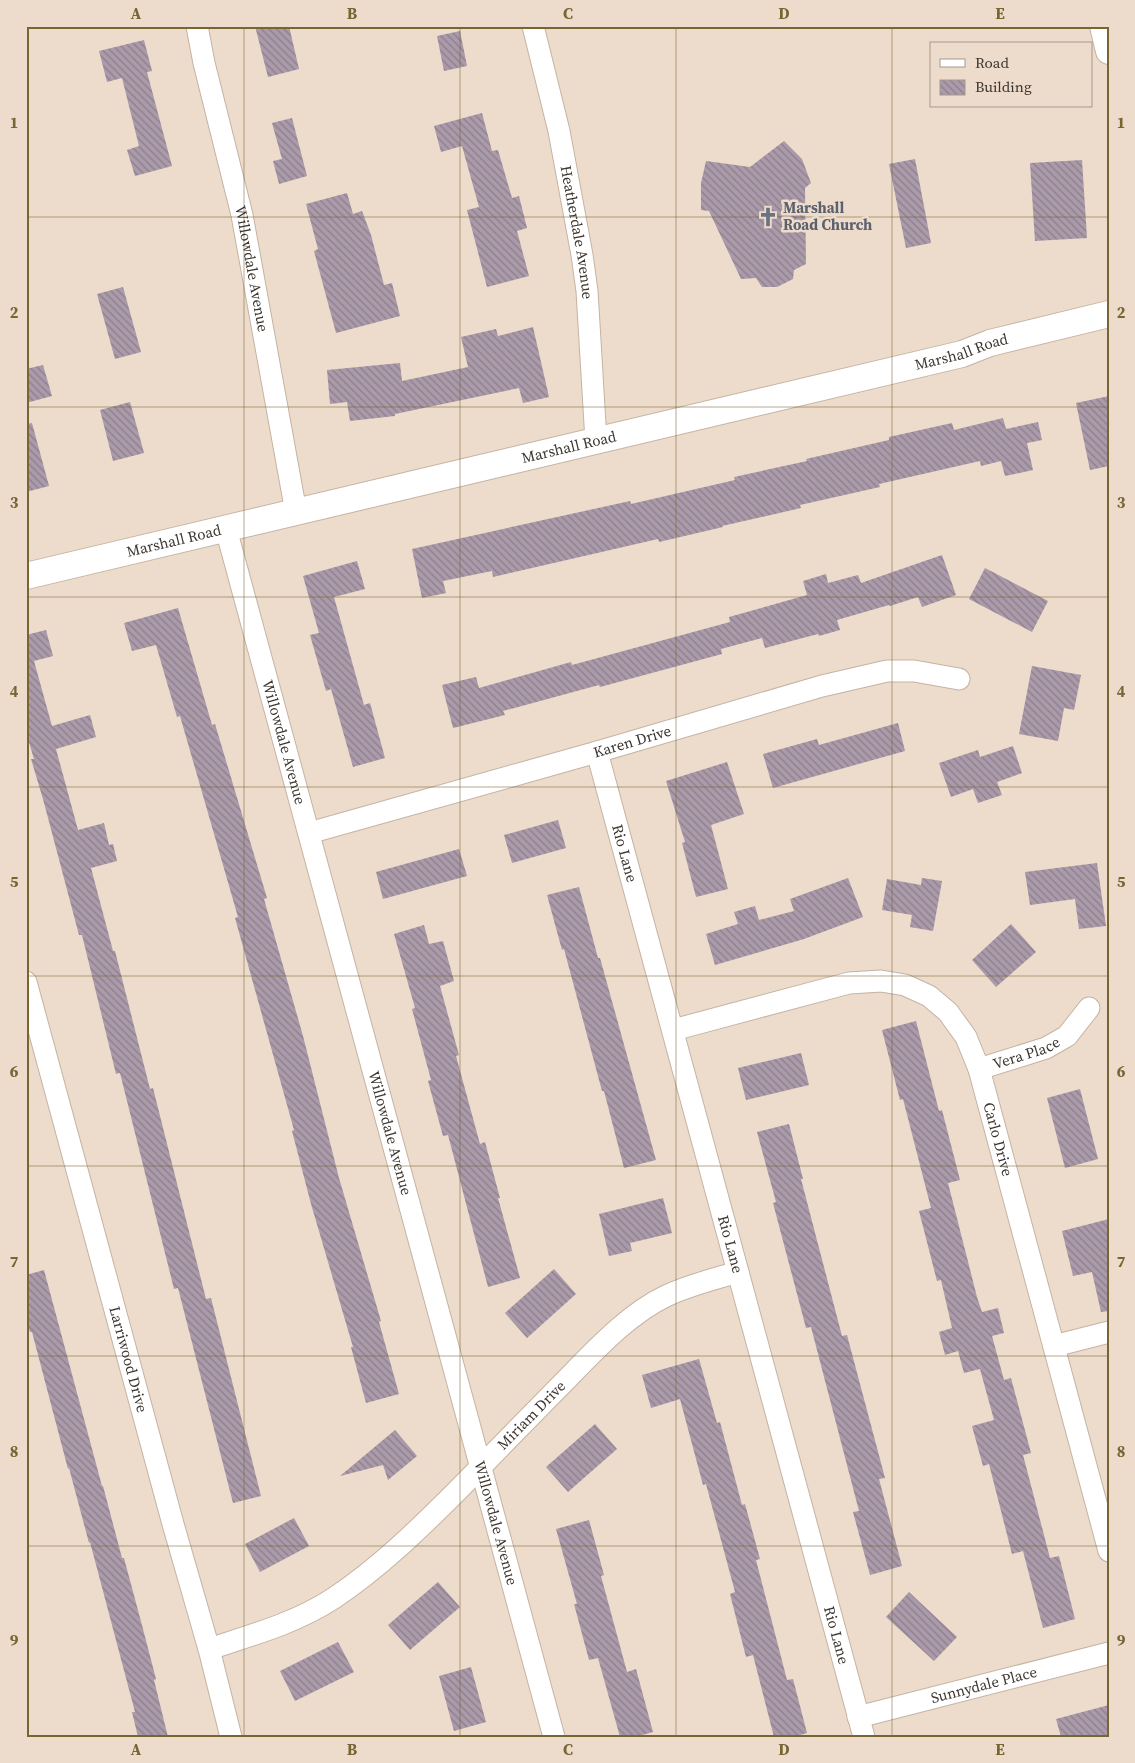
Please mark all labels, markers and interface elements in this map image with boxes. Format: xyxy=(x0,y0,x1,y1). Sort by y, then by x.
text: A xyxy=(131,2,142,24)
text: B xyxy=(347,2,358,24)
text: C xyxy=(563,2,573,24)
text: D xyxy=(778,2,790,24)
text: E xyxy=(995,2,1005,24)
legend xyxy=(930,42,1092,108)
text: Road xyxy=(975,52,1009,73)
text: Building xyxy=(975,76,1032,97)
text: 1 xyxy=(10,111,18,133)
text: 1 xyxy=(1117,111,1125,133)
street label: Heatherdale Avenue xyxy=(556,164,598,300)
place label: Marshall Road Church xyxy=(783,197,872,235)
street label: Willowdale Avenue xyxy=(230,203,274,334)
church icon: Marshall Road Church xyxy=(757,206,779,228)
text: 2 xyxy=(10,301,19,323)
text: 2 xyxy=(1117,301,1126,323)
street label: Marshall Road xyxy=(913,328,1011,375)
street label: Marshall Road xyxy=(519,425,619,468)
text: 3 xyxy=(10,491,19,513)
text: 3 xyxy=(1117,491,1126,513)
street label: Marshall Road xyxy=(124,519,224,562)
street label: Willowdale Avenue xyxy=(257,678,311,807)
text: 4 xyxy=(10,680,19,702)
text: 4 xyxy=(1117,680,1126,702)
street label: Karen Drive xyxy=(591,720,674,763)
street label: Rio Lane xyxy=(607,822,643,885)
text: 5 xyxy=(10,870,19,892)
text: 5 xyxy=(1117,870,1126,892)
street label: Vera Place xyxy=(990,1031,1064,1074)
text: 6 xyxy=(10,1060,19,1082)
text: 6 xyxy=(1117,1060,1126,1082)
street label: Willowdale Avenue xyxy=(364,1069,418,1198)
street label: Carlo Drive xyxy=(978,1100,1019,1179)
street label: Rio Lane xyxy=(713,1213,749,1276)
text: 7 xyxy=(10,1250,19,1272)
text: 7 xyxy=(1117,1250,1126,1272)
street label: Larriwood Drive xyxy=(104,1304,153,1415)
street label: Miriam Drive xyxy=(492,1375,570,1454)
text: 8 xyxy=(10,1440,18,1462)
text: 8 xyxy=(1117,1440,1125,1462)
street label: Willowdale Avenue xyxy=(469,1458,523,1588)
street label: Rio Lane xyxy=(819,1604,855,1667)
text: 9 xyxy=(10,1629,19,1651)
text: 9 xyxy=(1117,1629,1126,1651)
street label: Sunnydale Place xyxy=(929,1661,1040,1708)
text: A xyxy=(131,1738,142,1760)
text: B xyxy=(347,1738,358,1760)
text: C xyxy=(563,1738,573,1760)
text: D xyxy=(778,1738,790,1760)
text: E xyxy=(995,1738,1005,1760)

